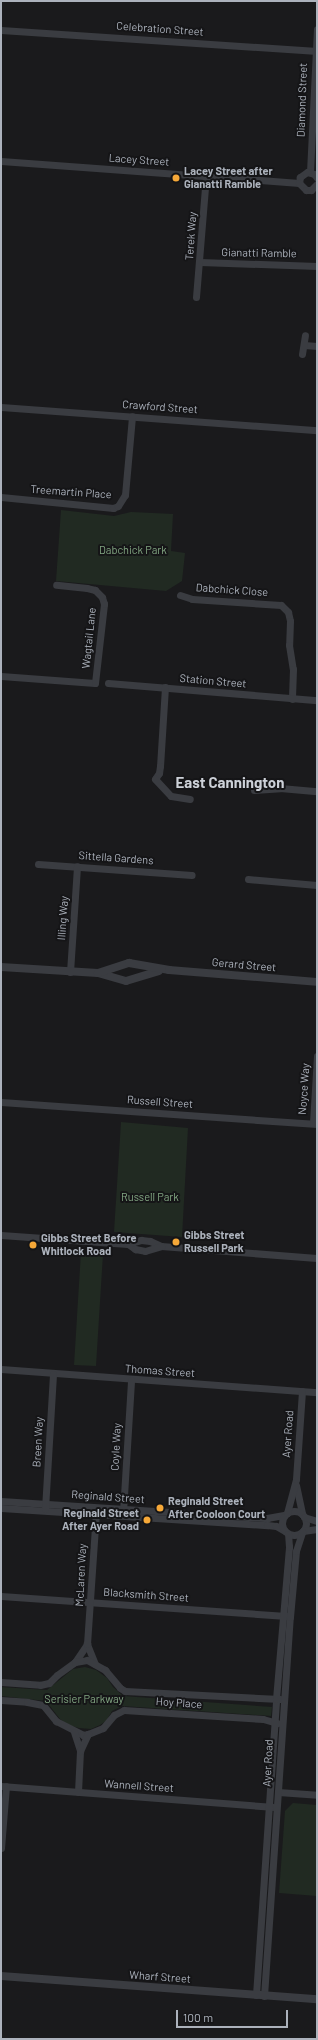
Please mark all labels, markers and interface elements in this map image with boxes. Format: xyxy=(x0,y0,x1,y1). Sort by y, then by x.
street label: Celebration Street xyxy=(116,19,204,39)
street label: Diamond Street xyxy=(294,63,310,137)
street label: Lacey Street xyxy=(108,151,170,169)
place label: Lacey Street after Gianatti Ramble xyxy=(184,165,273,191)
marker: Lacey Street after Gianatti Ramble xyxy=(171,173,181,183)
street label: Terek Way xyxy=(183,211,199,261)
street label: Gianatti Ramble xyxy=(221,246,297,260)
street label: Crawford Street xyxy=(122,398,198,416)
street label: Treemartin Place xyxy=(30,483,112,501)
park label: Dabchick Park xyxy=(99,543,167,557)
street label: Dabchick Close xyxy=(195,581,269,599)
street label: Wagtail Lane xyxy=(79,607,99,669)
street label: Station Street xyxy=(179,672,247,690)
district label: East Cannington xyxy=(176,774,284,792)
street label: Sittella Gardens xyxy=(78,849,154,867)
street label: Illing Way xyxy=(55,895,71,941)
street label: Gerard Street xyxy=(211,956,277,974)
street label: Noyce Way xyxy=(296,1063,312,1115)
street label: Russell Street xyxy=(127,1093,193,1111)
park label: Russell Park xyxy=(121,1190,179,1204)
place label: Gibbs Street Russell Park xyxy=(184,1229,245,1255)
place label: Gibbs Street Before Whitlock Road xyxy=(41,1232,137,1258)
marker: Gibbs Street Russell Park xyxy=(171,1237,181,1247)
marker: Gibbs Street Before Whitlock Road xyxy=(28,1240,38,1250)
street label: Thomas Street xyxy=(124,1362,196,1380)
street label: Ayer Road xyxy=(280,1410,296,1458)
street label: Breen Way xyxy=(30,1416,46,1468)
street label: Coyle Way xyxy=(108,1423,124,1471)
street label: Reginald Street xyxy=(71,1488,145,1506)
place label: Reginald Street After Cooloon Court xyxy=(168,1495,265,1521)
marker: Reginald Street After Cooloon Court xyxy=(155,1503,165,1513)
place label: Reginald Street After Ayer Road xyxy=(62,1507,139,1533)
marker: Reginald Street After Ayer Road xyxy=(142,1515,152,1525)
street label: McLaren Way xyxy=(73,1543,89,1607)
street label: Blacksmith Street xyxy=(103,1585,189,1605)
park label: Serisier Parkway xyxy=(44,1692,124,1706)
street label: Hoy Place xyxy=(155,1695,203,1711)
street label: Ayer Road xyxy=(260,1739,276,1787)
street label: Wannell Street xyxy=(104,1777,174,1795)
street label: Wharf Street xyxy=(129,1968,191,1986)
scale bar xyxy=(178,2002,290,2028)
text: 100 m xyxy=(183,2010,213,2024)

